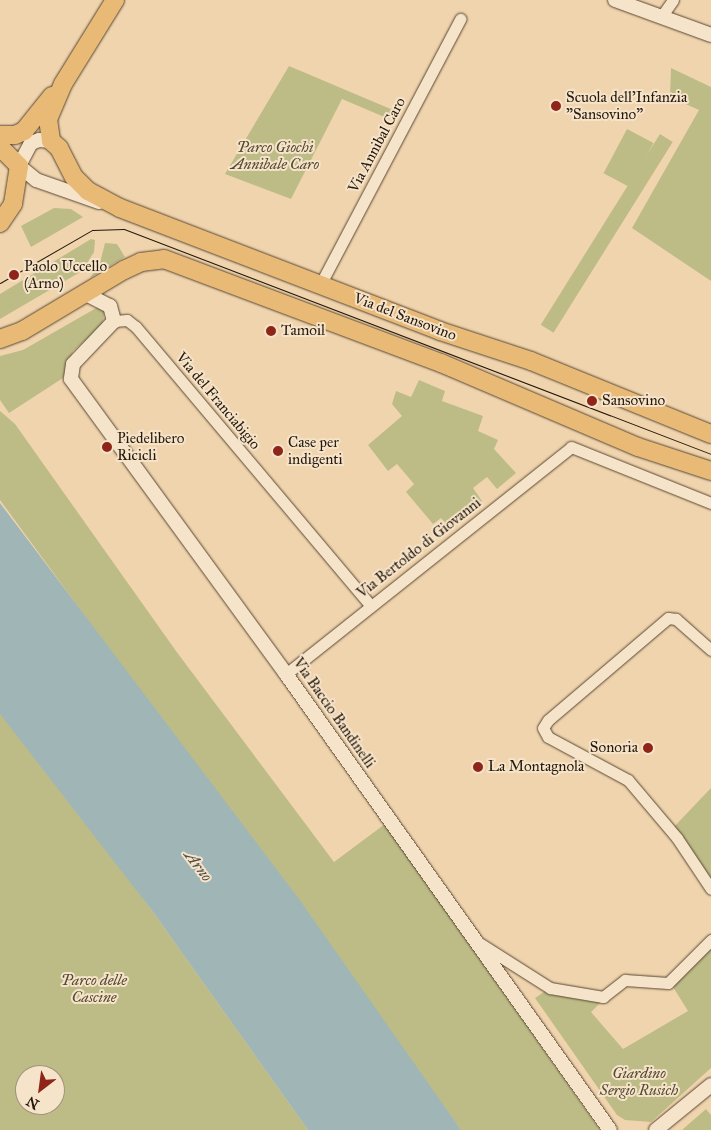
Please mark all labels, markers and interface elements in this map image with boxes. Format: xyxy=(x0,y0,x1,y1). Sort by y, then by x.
place label: Scuola dell'Infanzia "Sansovino" xyxy=(566,88,687,123)
street label: Via Annibal Caro xyxy=(344,94,410,196)
marker: Scuola dell'Infanzia "Sansovino" xyxy=(550,100,562,112)
park label: Parco Giochi Annibale Caro xyxy=(231,138,319,173)
place label: Paolo Uccello (Arno) xyxy=(24,257,107,292)
marker: Paolo Uccello (Arno) xyxy=(8,269,20,281)
street label: Via del Sansovino xyxy=(351,289,459,345)
place label: Tamoil xyxy=(281,322,325,340)
marker: Tamoil xyxy=(265,325,277,337)
street label: Via del Franciabigio xyxy=(172,349,264,453)
place label: Sansovino xyxy=(602,392,665,410)
marker: Sansovino xyxy=(586,395,598,407)
place label: Piedelibero Ricicli xyxy=(117,429,185,464)
place label: Case per indigenti xyxy=(288,433,343,468)
marker: Piedelibero Ricicli xyxy=(101,441,113,453)
marker: Case per indigenti xyxy=(272,445,284,457)
street label: Via Bertoldo di Giovanni xyxy=(353,494,485,602)
street label: Via Baccio Bandinelli xyxy=(289,654,379,772)
place label: Sonoria xyxy=(590,739,638,757)
marker: Sonoria xyxy=(642,742,654,754)
place label: La Montagnola xyxy=(488,758,584,776)
marker: La Montagnola xyxy=(472,761,484,773)
water label: Arno xyxy=(180,846,216,886)
park label: Parco delle Cascine xyxy=(61,971,127,1006)
park label: Giardino Sergio Rusich xyxy=(600,1064,678,1099)
north arrow xyxy=(15,1065,65,1115)
text: N xyxy=(23,1092,42,1113)

